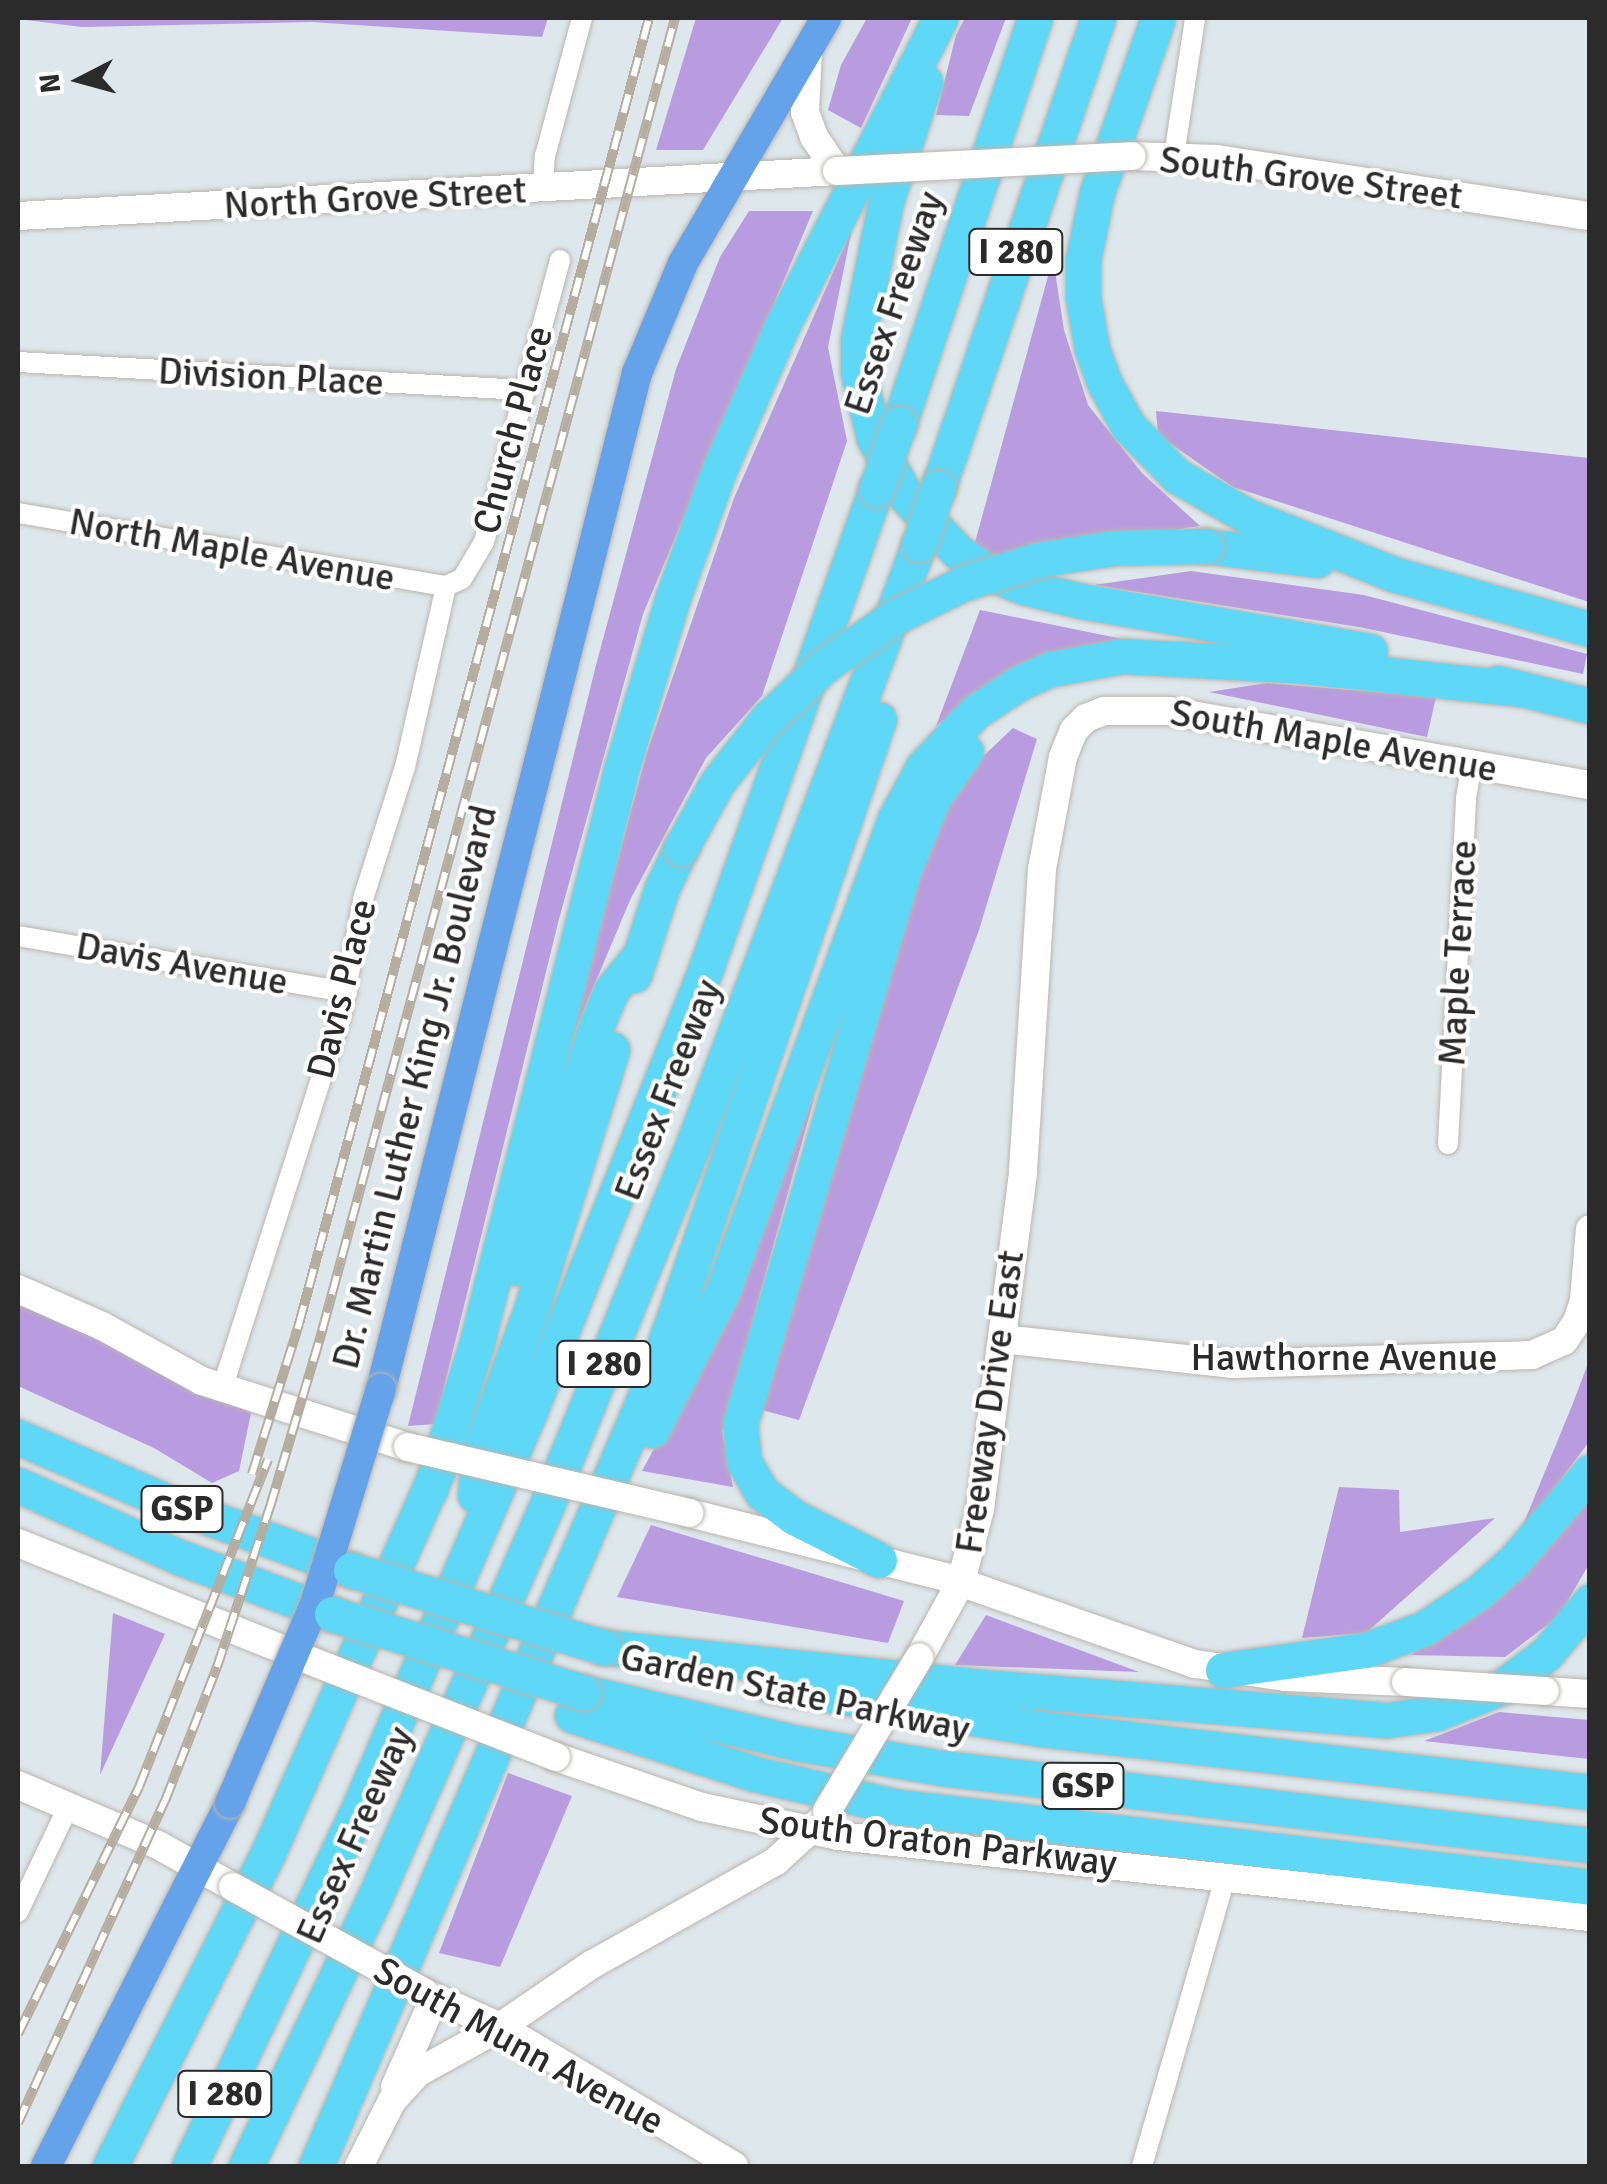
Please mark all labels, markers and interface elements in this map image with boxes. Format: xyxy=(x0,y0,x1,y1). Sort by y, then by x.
north arrow xyxy=(30,30,130,130)
text: N xyxy=(32,72,68,95)
street label: South Grove Street xyxy=(1157,137,1465,219)
street label: North Grove Street xyxy=(223,167,527,229)
street label: Essex Freeway xyxy=(835,185,953,421)
road number: I 280 xyxy=(966,222,1066,282)
street label: Church Place xyxy=(463,321,563,539)
street label: Division Place xyxy=(157,348,385,406)
street label: North Maple Avenue xyxy=(66,499,398,601)
street label: South Maple Avenue xyxy=(1167,690,1501,792)
street label: Dr. Martin Luther King Jr. Boulevard xyxy=(323,800,507,1374)
street label: Maple Terrace xyxy=(1429,839,1487,1067)
street label: Davis Place xyxy=(298,894,386,1084)
street label: Davis Avenue xyxy=(73,923,291,1005)
street label: Essex Freeway xyxy=(605,973,731,1207)
street label: Freeway Drive East xyxy=(946,1248,1034,1556)
road number: I 280 xyxy=(554,1334,654,1394)
street label: Hawthorne Avenue xyxy=(1190,1335,1498,1381)
road number: GSP xyxy=(140,1479,224,1539)
street label: Garden State Parkway xyxy=(616,1634,974,1752)
street label: Essex Freeway xyxy=(287,1719,423,1951)
road number: GSP xyxy=(1040,1756,1126,1816)
street label: South Oraton Parkway xyxy=(757,1797,1119,1887)
street label: South Munn Avenue xyxy=(366,1947,672,2145)
road number: I 280 xyxy=(175,2064,275,2124)

